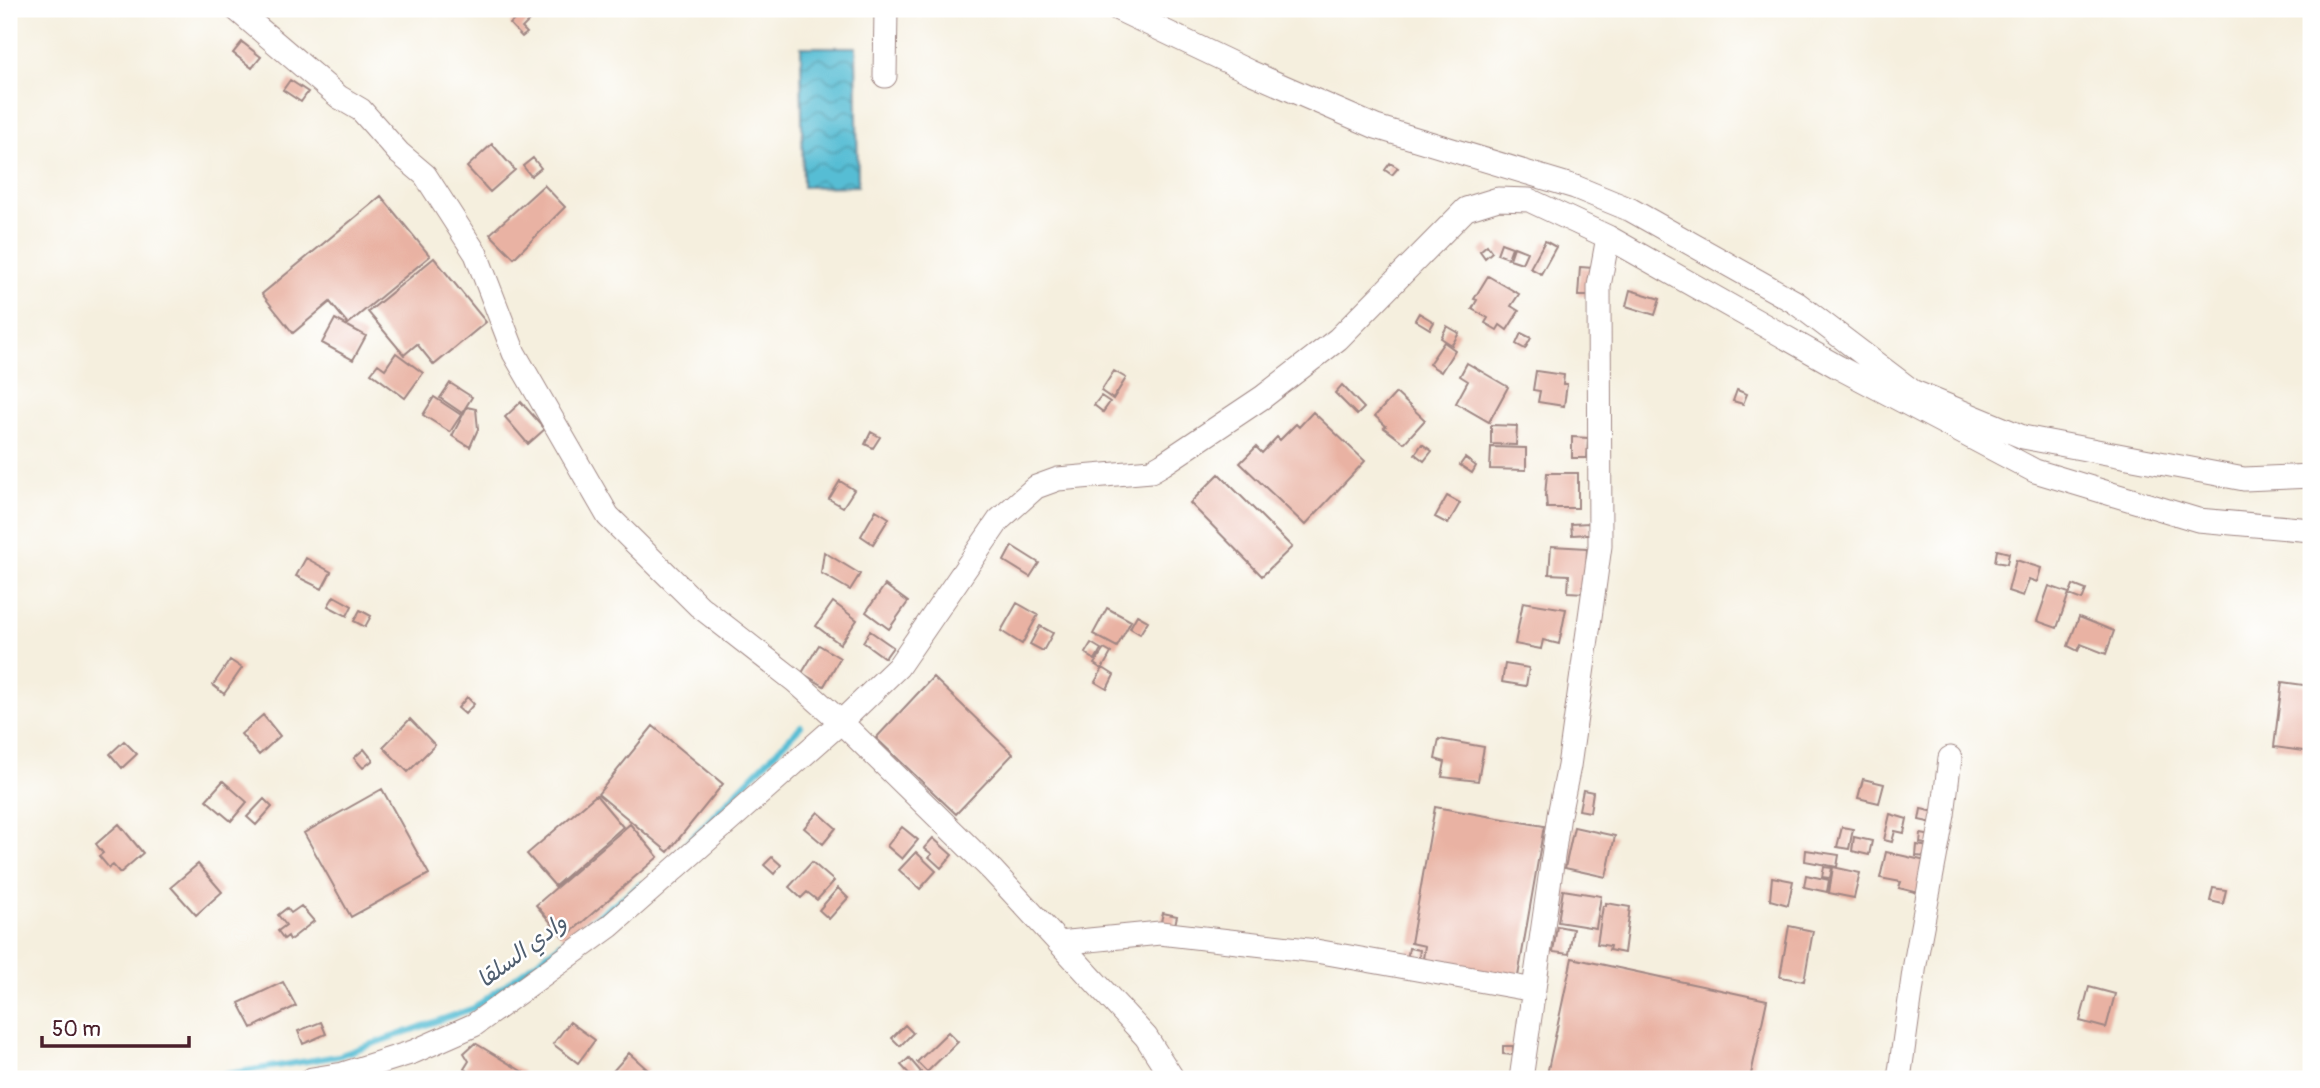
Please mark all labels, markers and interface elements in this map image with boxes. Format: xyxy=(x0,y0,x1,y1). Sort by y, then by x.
water label: وادي السلقا xyxy=(472,908,574,996)
scale bar xyxy=(42,1004,189,1048)
text: 50 m xyxy=(52,1016,101,1043)

